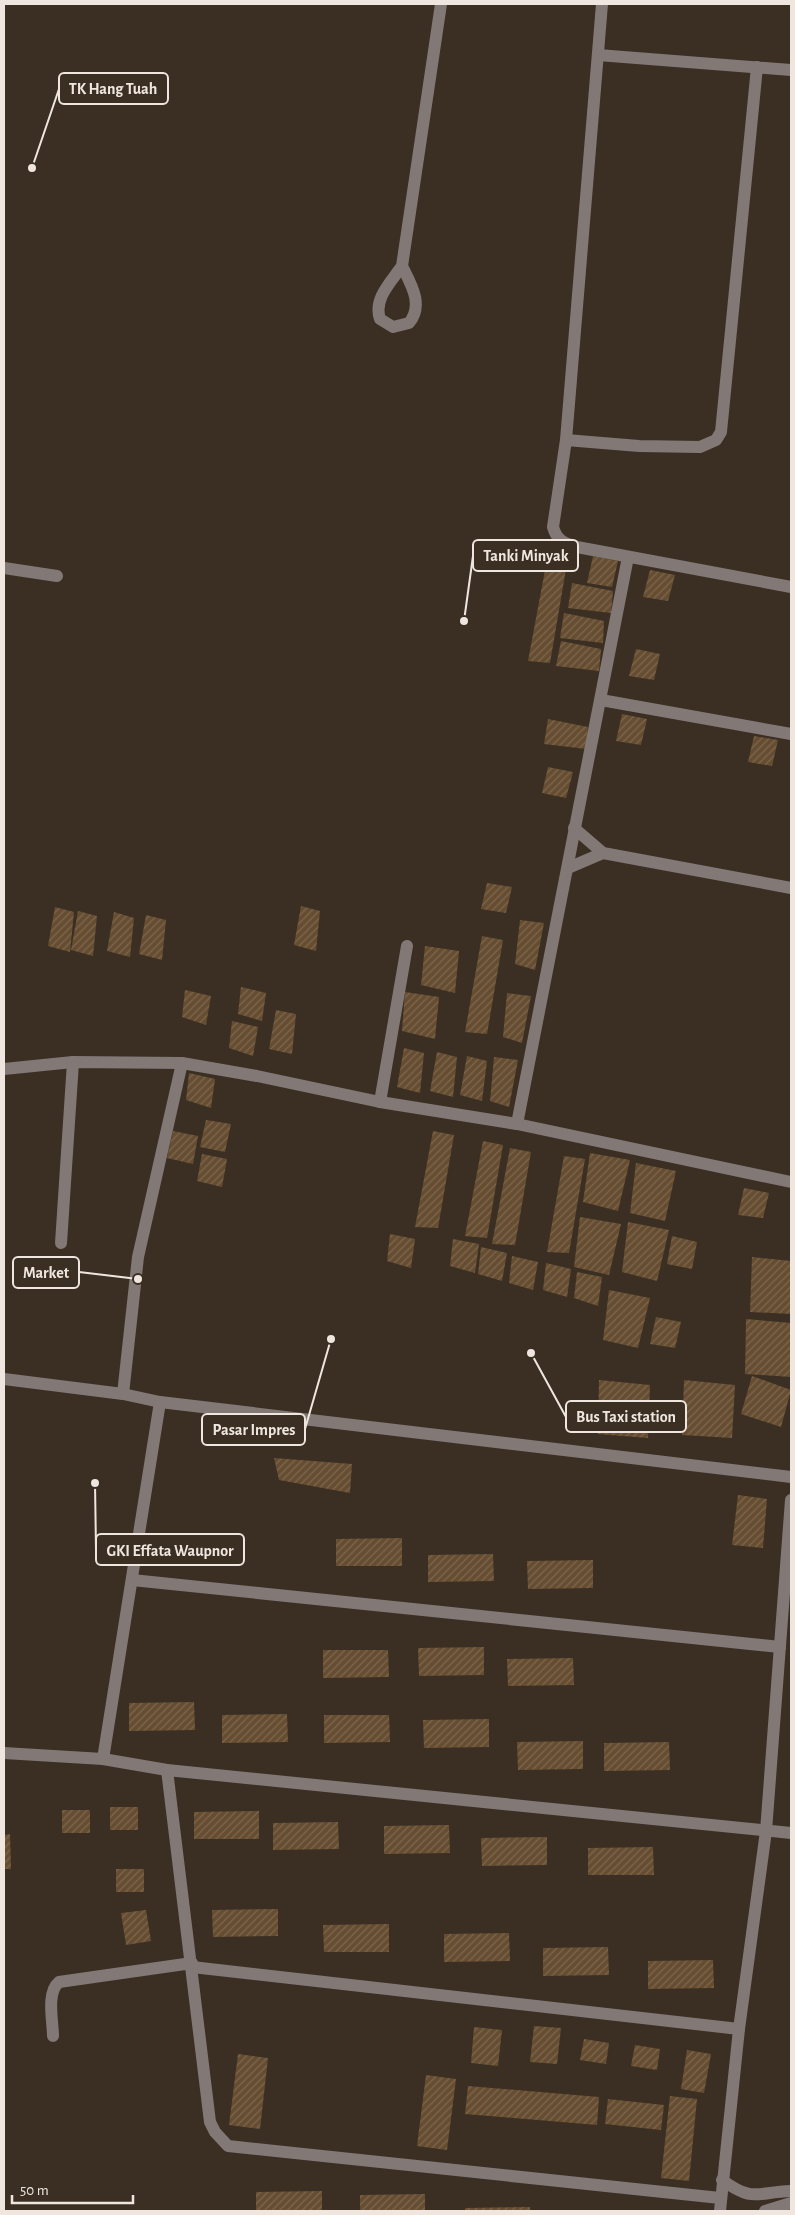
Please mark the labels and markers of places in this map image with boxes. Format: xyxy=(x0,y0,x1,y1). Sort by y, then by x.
callout: TK Hang Tuah xyxy=(59,73,168,104)
callout: Tanki Minyak xyxy=(473,540,578,571)
callout: Market xyxy=(13,1257,79,1288)
callout: Bus Taxi station xyxy=(566,1401,686,1432)
callout: Pasar Impres xyxy=(202,1414,305,1445)
callout: GKI Effata Waupnor xyxy=(96,1534,244,1565)

